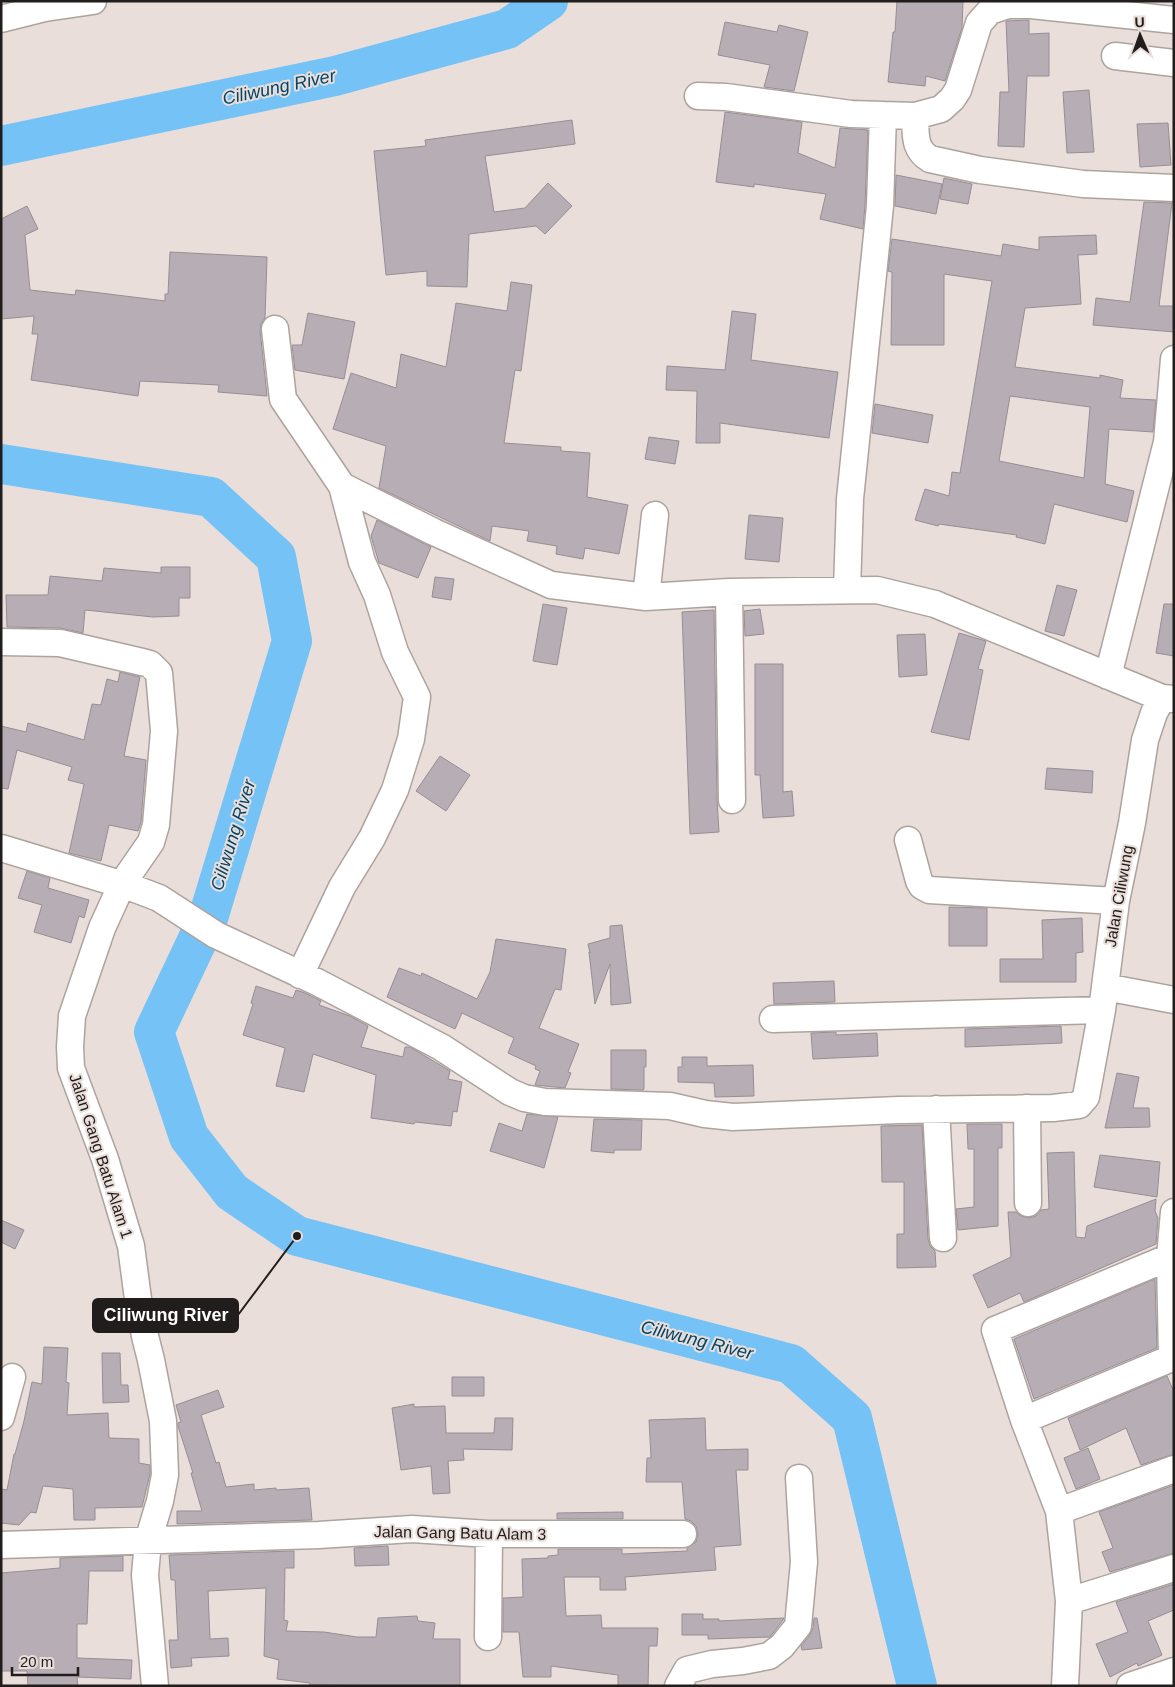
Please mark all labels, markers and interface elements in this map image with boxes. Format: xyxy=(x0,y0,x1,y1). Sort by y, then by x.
north arrow xyxy=(1115,10,1165,60)
text: U xyxy=(1134,14,1145,30)
water label: Ciliwung River xyxy=(221,65,338,109)
water label: Ciliwung River xyxy=(207,776,260,893)
street label: Jalan Ciliwung xyxy=(1102,844,1136,948)
street label: Jalan Gang Batu Alam 1 xyxy=(66,1071,136,1241)
callout: Ciliwung River xyxy=(93,1299,238,1332)
text: Ciliwung River xyxy=(103,1305,229,1325)
water label: Ciliwung River xyxy=(639,1316,756,1364)
street label: Jalan Gang Batu Alam 3 xyxy=(374,1523,547,1543)
scale bar xyxy=(12,1644,79,1676)
text: 20 m xyxy=(20,1653,53,1670)

